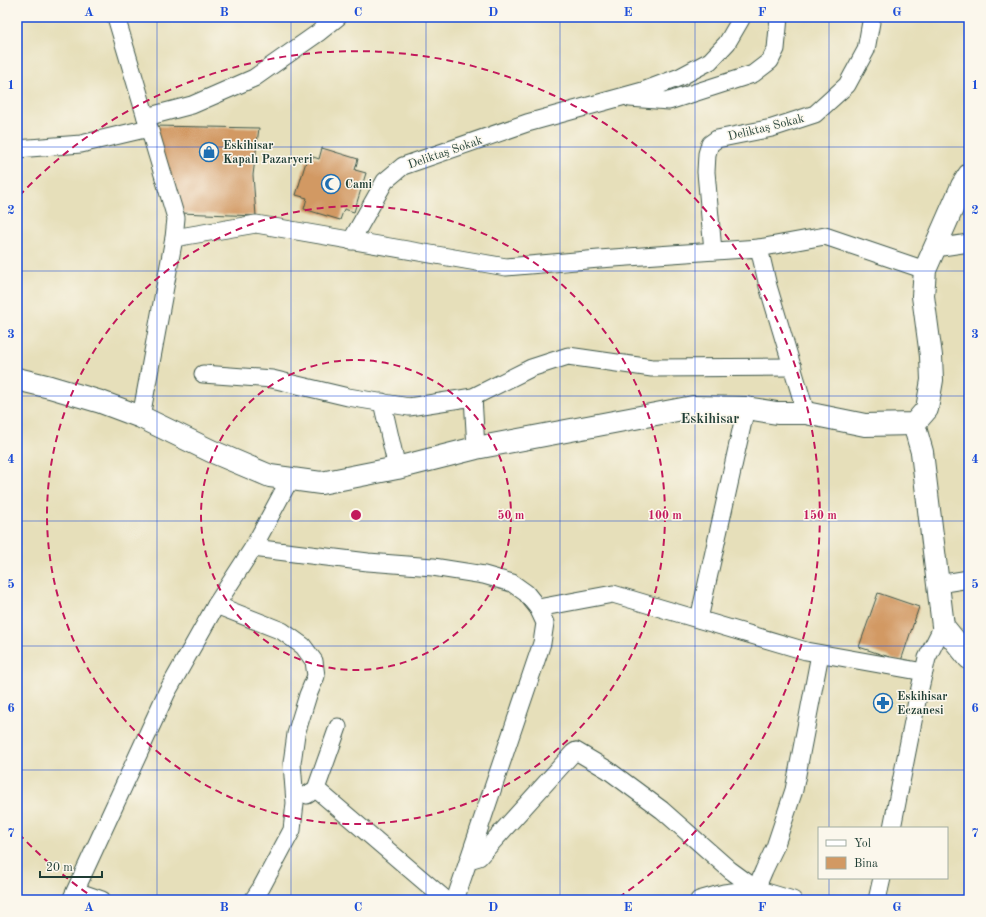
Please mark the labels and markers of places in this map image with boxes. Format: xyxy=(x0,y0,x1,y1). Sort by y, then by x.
place label: Eskihisar Kapalı Pazaryeri xyxy=(223,140,313,166)
shop icon: Eskihisar Kapalı Pazaryeri xyxy=(198,141,220,163)
mosque icon: Cami xyxy=(320,173,342,195)
place label: Cami xyxy=(345,179,373,191)
centre of rings xyxy=(349,508,363,522)
place label: Eskihisar Eczanesi xyxy=(897,691,947,717)
pharmacy icon: Eskihisar Eczanesi xyxy=(872,692,894,714)

